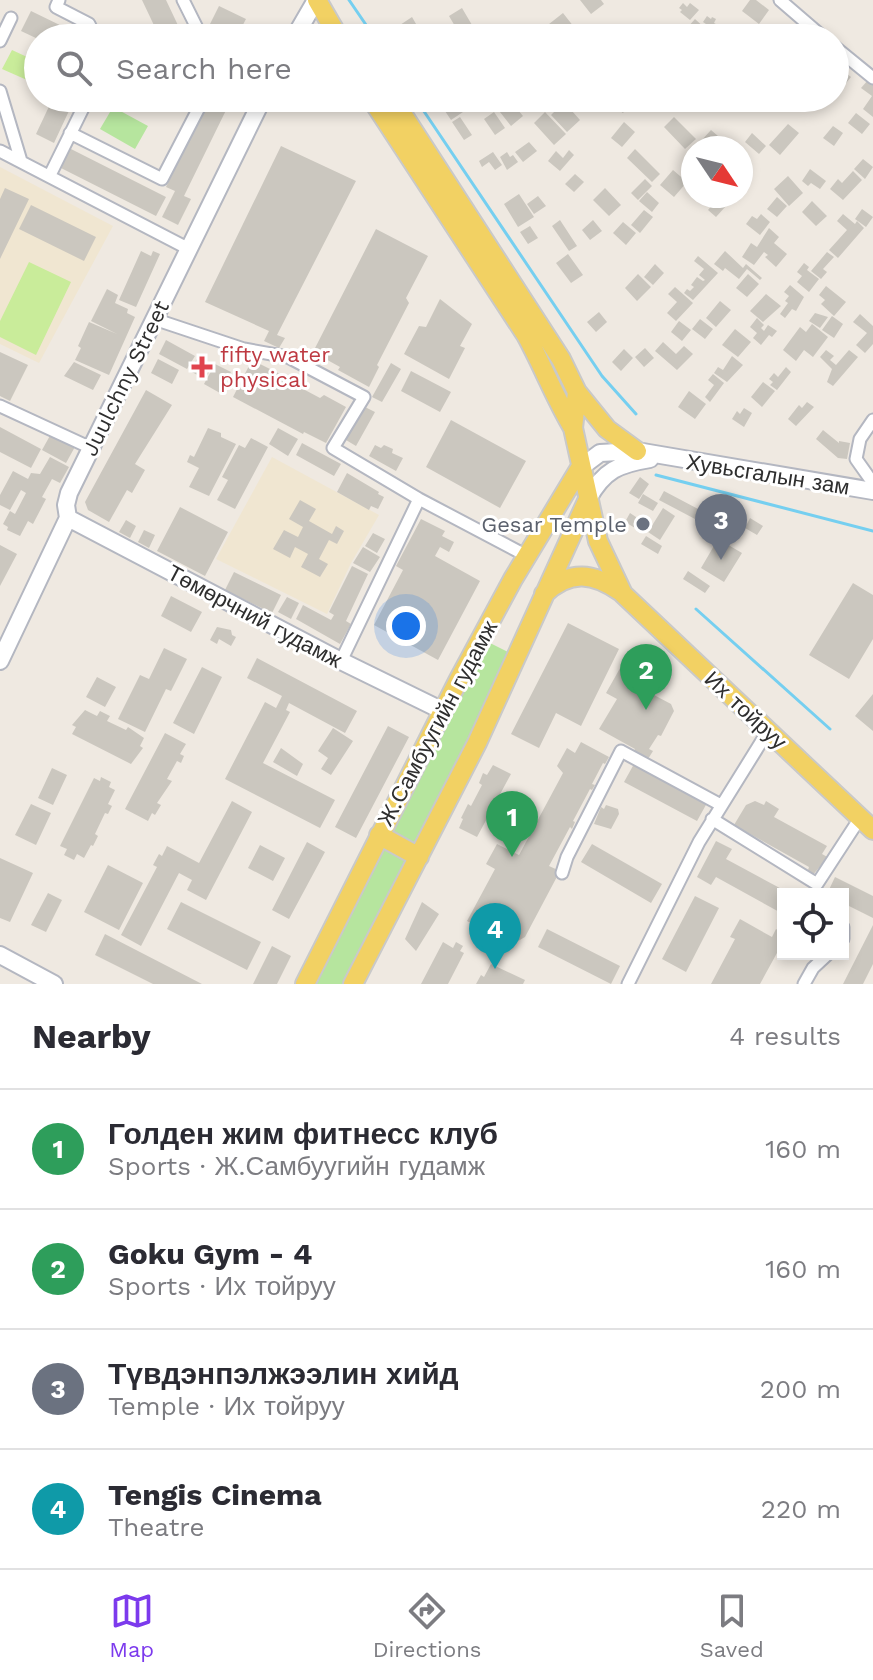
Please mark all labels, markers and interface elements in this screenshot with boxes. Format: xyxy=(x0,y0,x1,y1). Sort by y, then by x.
search box xyxy=(24,24,849,112)
icon: search xyxy=(52,46,96,90)
text: Search here xyxy=(116,51,292,86)
north arrow xyxy=(681,136,753,208)
street label: Juulchny Street xyxy=(77,296,174,460)
place label: fifty water physical xyxy=(220,342,330,392)
marker: fifty water physical xyxy=(191,356,213,378)
street label: Хувьсгалын зам xyxy=(685,449,851,500)
pin: 3 xyxy=(695,494,747,560)
place label: Gesar Temple xyxy=(481,512,627,537)
marker: Gesar Temple xyxy=(634,515,652,533)
street label: Төмөрчний гудамж xyxy=(163,560,346,673)
your location xyxy=(386,606,426,646)
street label: Ж.Самбуугийн гудамж xyxy=(373,616,502,830)
pin: 2 xyxy=(620,644,672,710)
street label: Их тойруу xyxy=(700,666,792,755)
pin: 1 xyxy=(486,791,538,857)
map controls xyxy=(777,888,849,960)
button: locate xyxy=(777,888,849,960)
pin: 4 xyxy=(469,903,521,969)
text: Nearby xyxy=(32,1016,151,1056)
text: 4 results xyxy=(729,1021,841,1051)
text: Голден жим фитнесс клуб xyxy=(108,1116,498,1151)
text: 1 xyxy=(52,1134,64,1164)
text: 160 m xyxy=(765,1134,841,1164)
text: Sports · Ж.Самбуугийн гудамж xyxy=(108,1151,485,1181)
text: Goku Gym - 4 xyxy=(108,1236,312,1271)
text: 2 xyxy=(50,1254,66,1284)
text: 160 m xyxy=(765,1254,841,1284)
text: Sports · Их тойруу xyxy=(108,1271,336,1301)
text: Түвдэнпэлжээлин хийд xyxy=(108,1356,459,1391)
text: 3 xyxy=(50,1374,66,1404)
text: 200 m xyxy=(760,1374,841,1404)
text: Temple · Их тойруу xyxy=(108,1391,345,1421)
text: Tengis Cinema xyxy=(108,1477,322,1512)
text: 4 xyxy=(50,1494,66,1524)
text: 220 m xyxy=(761,1494,841,1524)
text: Theatre xyxy=(108,1512,205,1542)
tab: Map xyxy=(109,1589,154,1662)
tab: Directions xyxy=(373,1589,481,1662)
tab: Saved xyxy=(700,1589,764,1662)

